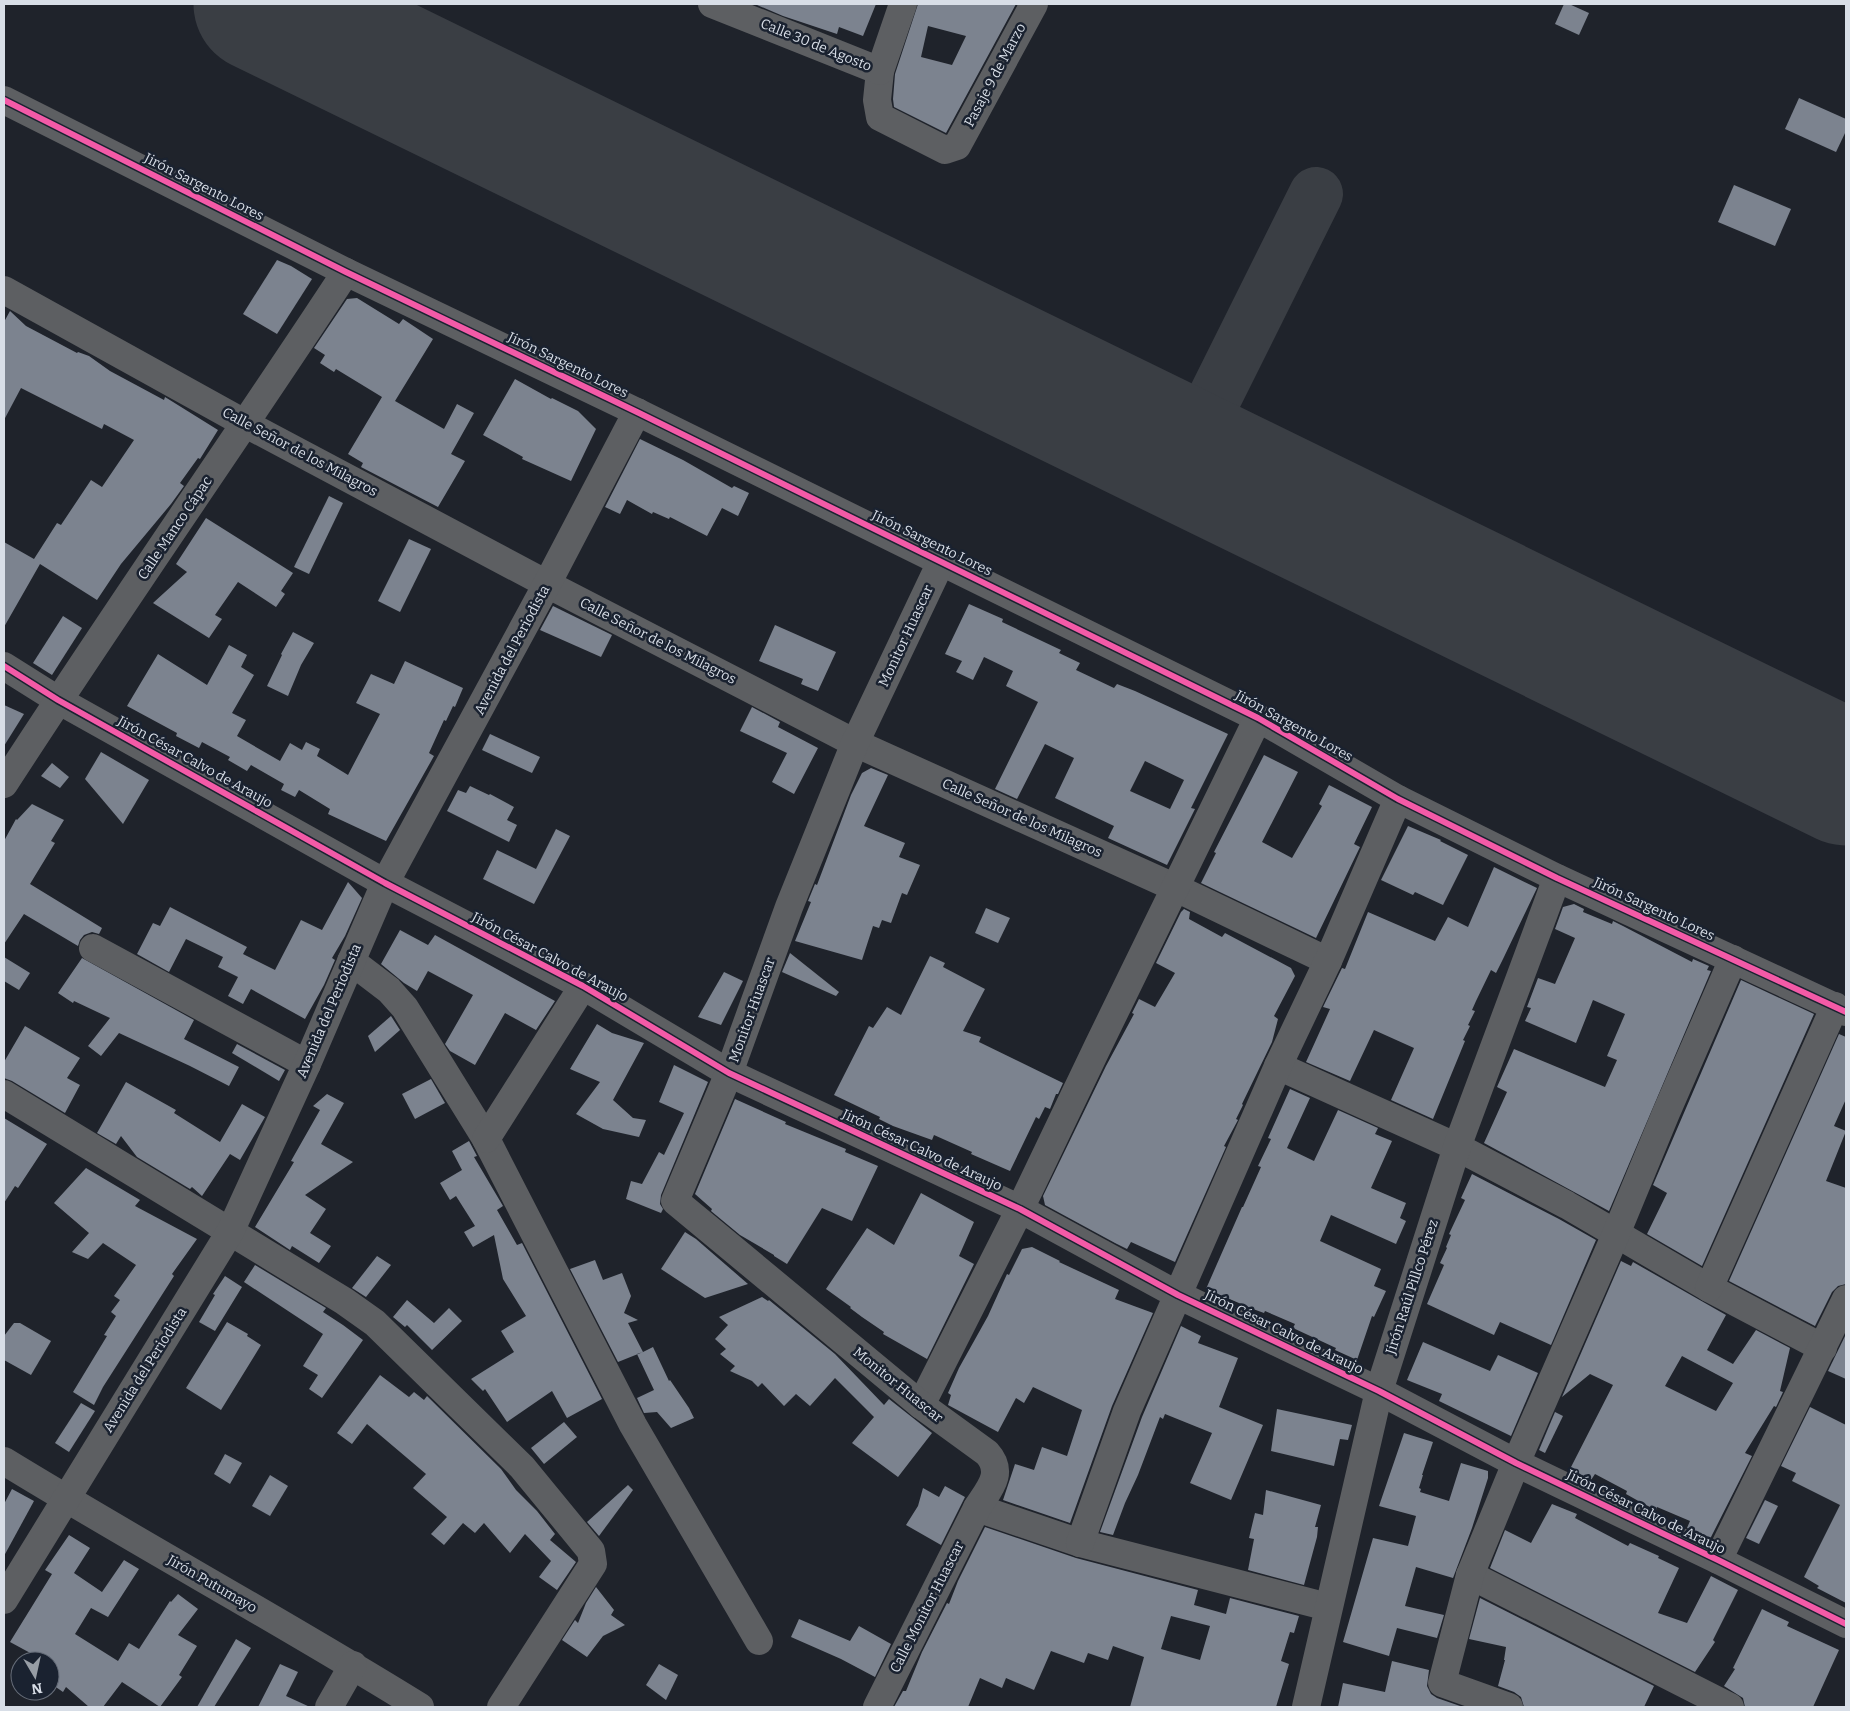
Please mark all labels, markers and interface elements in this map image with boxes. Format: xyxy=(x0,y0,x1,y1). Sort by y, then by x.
street label: Calle 30 de Agosto xyxy=(758,15,874,75)
street label: Pasaje 9 de Marzo xyxy=(961,20,1029,130)
street label: Jirón Sargento Lores xyxy=(141,149,267,224)
street label: Jirón Sargento Lores xyxy=(504,328,631,402)
street label: Calle Señor de los Milagros xyxy=(219,404,381,500)
street label: Calle Manco Cápac xyxy=(134,473,216,583)
street label: Jirón Sargento Lores xyxy=(868,506,995,580)
street label: Avenida del Periodista xyxy=(471,582,554,718)
street label: Monitor Huascar xyxy=(875,582,937,690)
street label: Calle Señor de los Milagros xyxy=(577,594,739,688)
street label: Jirón Sargento Lores xyxy=(1231,686,1356,765)
street label: Jirón César Calvo de Araujo xyxy=(114,712,275,812)
street label: Calle Señor de los Milagros xyxy=(939,775,1105,861)
street label: Jirón Sargento Lores xyxy=(1590,873,1717,945)
street label: Jirón César Calvo de Araujo xyxy=(468,908,631,1005)
street label: Avenida del Periodista xyxy=(293,941,365,1081)
street label: Monitor Huascar xyxy=(725,955,779,1065)
street label: Jirón César Calvo de Araujo xyxy=(838,1105,1005,1195)
street label: Jirón Raúl Pillco Pérez xyxy=(1382,1217,1442,1358)
street label: Jirón César Calvo de Araujo xyxy=(1201,1286,1366,1378)
street label: Avenida del Periodista xyxy=(100,1304,191,1436)
street label: Monitor Huascar xyxy=(850,1344,946,1426)
street label: Jirón César Calvo de Araujo xyxy=(1563,1466,1728,1558)
street label: Calle Monitor Huascar xyxy=(886,1538,968,1676)
street label: Jirón Putumayo xyxy=(163,1551,260,1617)
north arrow xyxy=(10,1651,60,1701)
text: N xyxy=(30,1679,44,1698)

